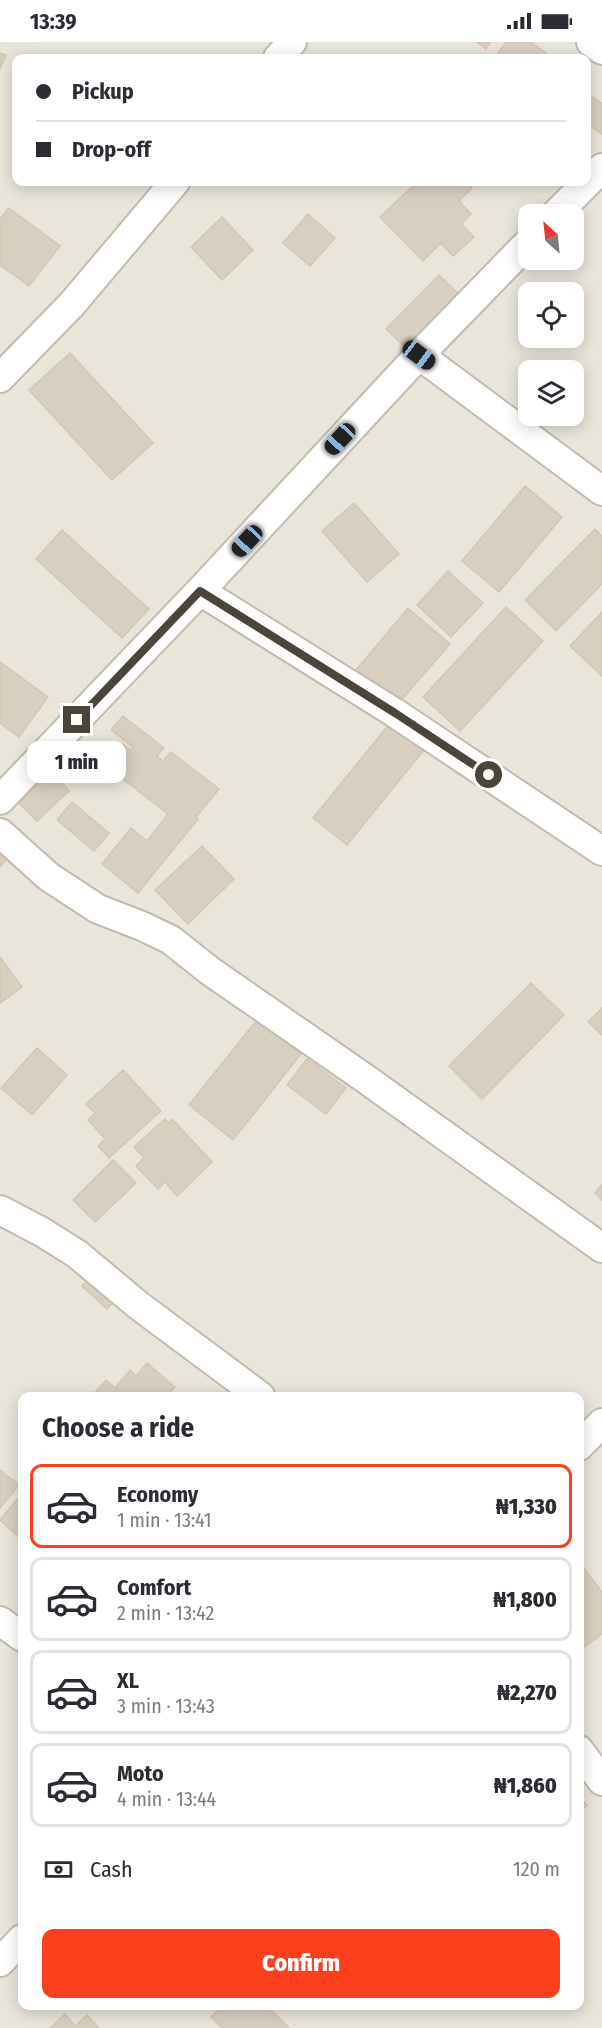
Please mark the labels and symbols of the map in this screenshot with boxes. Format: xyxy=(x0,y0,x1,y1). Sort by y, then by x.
north arrow xyxy=(518,204,584,270)
car xyxy=(399,337,439,373)
car xyxy=(321,420,359,458)
car xyxy=(228,522,266,560)
route end xyxy=(63,706,90,733)
callout: 1 min xyxy=(28,741,127,783)
route start xyxy=(475,761,502,788)

